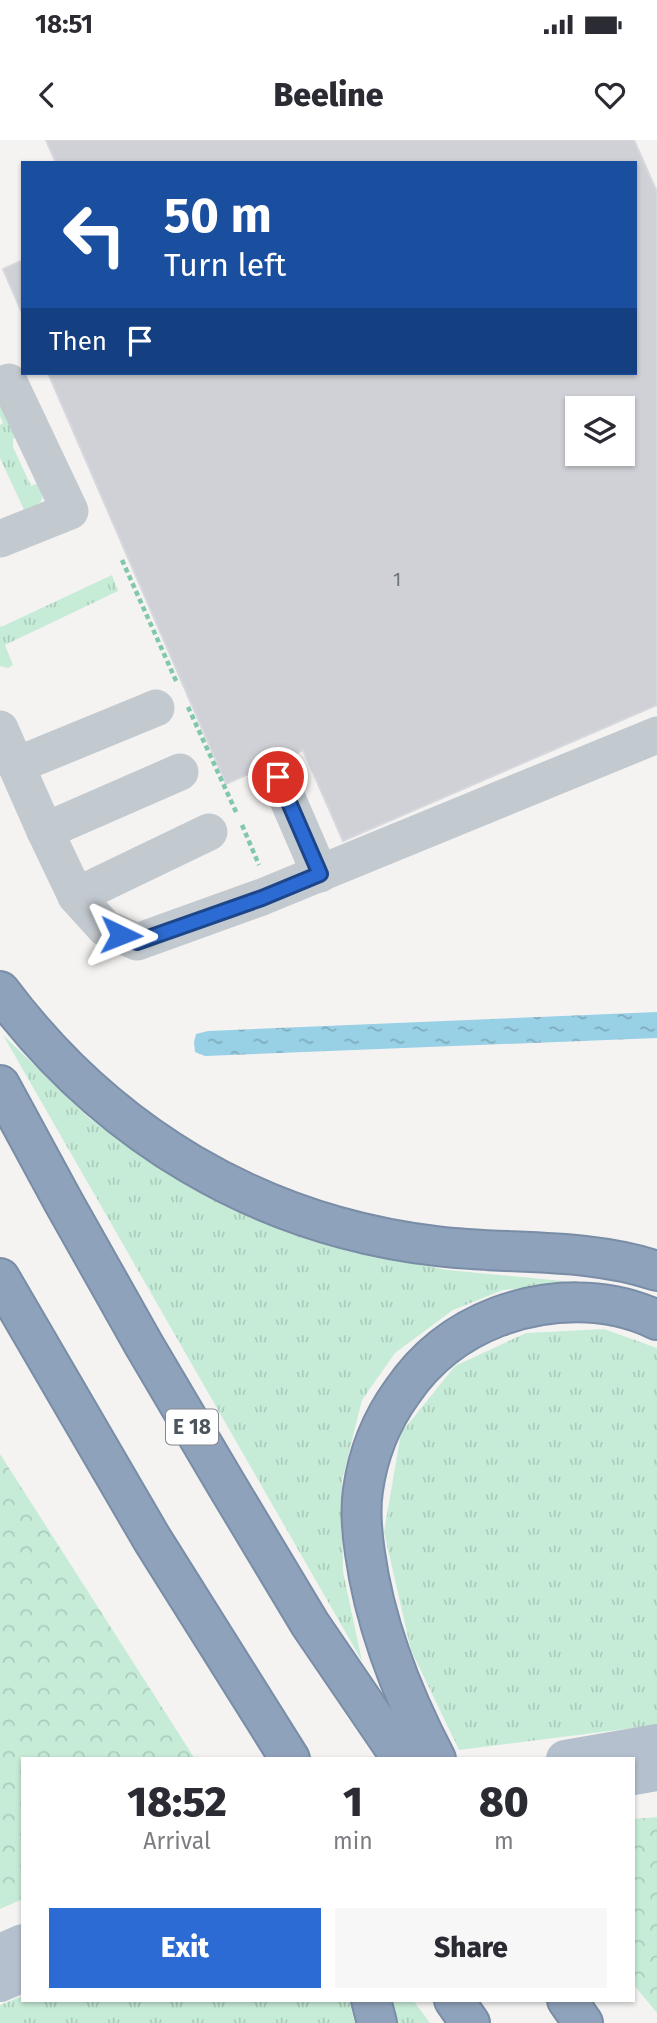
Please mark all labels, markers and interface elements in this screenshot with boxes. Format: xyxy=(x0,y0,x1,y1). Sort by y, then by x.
text: 18:51 xyxy=(35,9,93,40)
icon: back xyxy=(28,76,66,114)
text: Beeline xyxy=(273,76,384,114)
icon: heart xyxy=(591,76,629,114)
text: 50 m xyxy=(164,186,272,245)
icon: left xyxy=(49,189,140,280)
text: Turn left xyxy=(164,246,286,284)
icon: arrive xyxy=(121,322,159,360)
text: Then xyxy=(49,326,107,357)
map controls xyxy=(565,396,635,466)
button: layers xyxy=(565,396,635,466)
house number: 1 xyxy=(393,568,401,591)
pin xyxy=(248,747,308,807)
icon: arrive xyxy=(259,758,297,796)
position arrow xyxy=(84,898,158,972)
road number: E 18 xyxy=(166,1410,218,1444)
text: 18:52 xyxy=(127,1777,227,1827)
text: 1 xyxy=(343,1777,363,1827)
text: 80 xyxy=(479,1777,529,1827)
text: Arrival xyxy=(143,1827,211,1855)
text: min xyxy=(333,1827,373,1855)
text: m xyxy=(494,1827,514,1855)
button: Exit xyxy=(49,1908,321,1988)
button: Share xyxy=(335,1908,607,1988)

